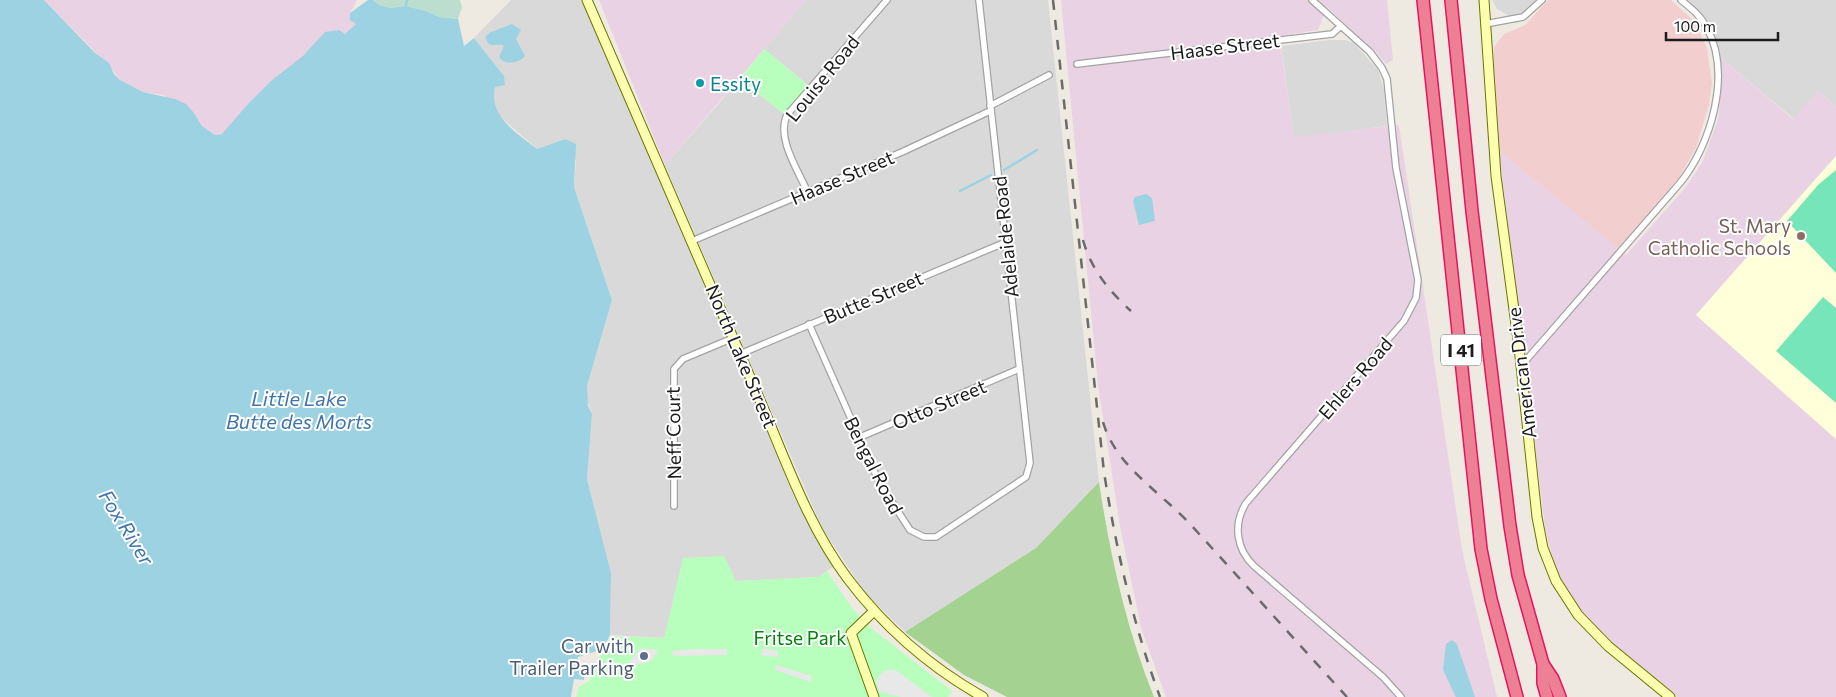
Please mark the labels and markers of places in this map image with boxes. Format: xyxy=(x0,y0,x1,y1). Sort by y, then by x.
place label: Essity xyxy=(710,72,761,95)
marker: Essity xyxy=(694,77,706,89)
place label: St. Mary Catholic Schools xyxy=(1648,214,1791,259)
marker: St. Mary Catholic Schools xyxy=(1795,230,1807,242)
place label: Car with Trailer Parking xyxy=(509,634,634,679)
marker: Car with Trailer Parking xyxy=(638,650,650,662)

